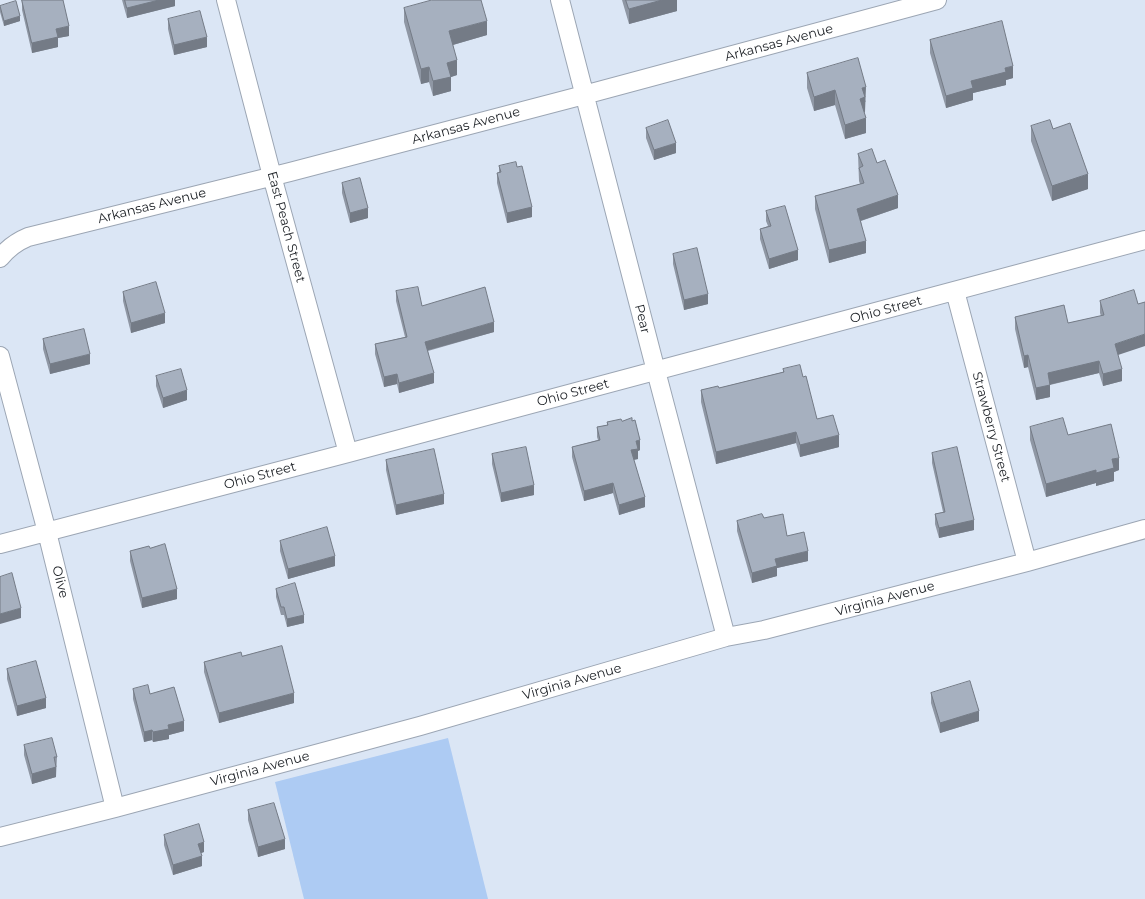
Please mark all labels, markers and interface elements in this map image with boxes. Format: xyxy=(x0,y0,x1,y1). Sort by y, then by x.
street label: Arkansas Avenue xyxy=(723,21,835,65)
street label: Arkansas Avenue xyxy=(410,104,522,148)
street label: East Peach Street xyxy=(264,170,308,284)
street label: Arkansas Avenue xyxy=(96,185,208,227)
street label: Ohio Street xyxy=(848,293,924,327)
street label: Pear xyxy=(631,303,653,335)
street label: Strawberry Street xyxy=(969,370,1013,484)
street label: Ohio Street xyxy=(535,376,611,410)
street label: Ohio Street xyxy=(222,459,298,493)
street label: Olive xyxy=(48,564,72,600)
street label: Virginia Avenue xyxy=(834,578,936,620)
street label: Virginia Avenue xyxy=(521,660,623,704)
street label: Virginia Avenue xyxy=(209,748,311,790)

